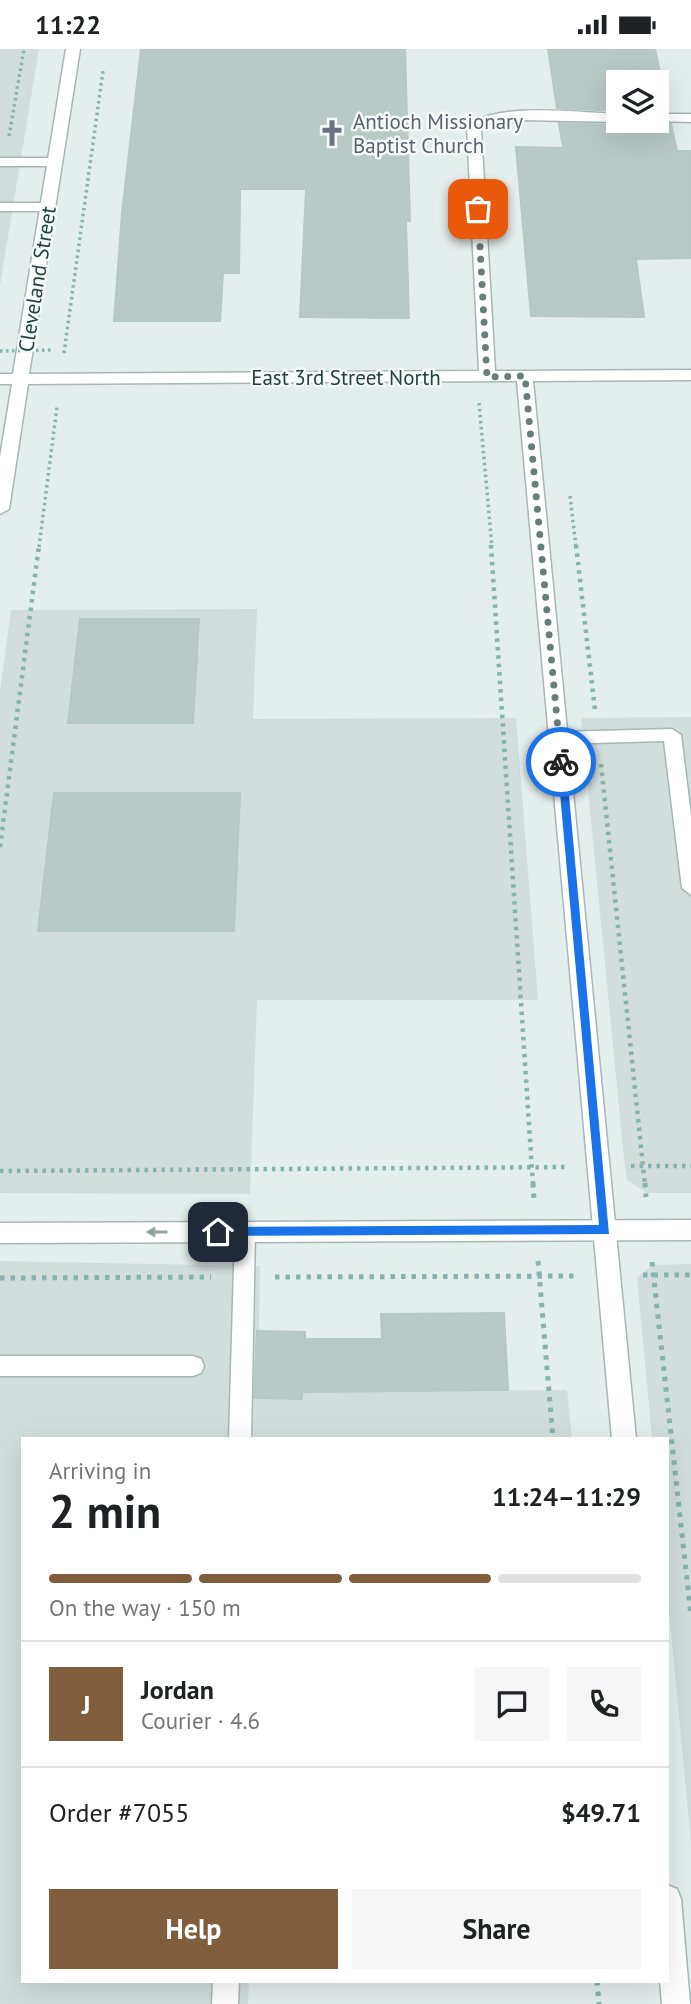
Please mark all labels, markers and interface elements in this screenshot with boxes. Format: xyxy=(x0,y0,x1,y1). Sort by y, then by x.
text: 11:22 xyxy=(35,8,101,41)
map controls xyxy=(606,70,669,133)
button: layers xyxy=(606,70,669,133)
place label: Antioch Missionary Baptist Church xyxy=(353,108,523,159)
church icon: Antioch Missionary Baptist Church xyxy=(317,118,347,148)
pin xyxy=(448,179,508,239)
icon: bag xyxy=(459,190,497,228)
street label: Cleveland Street xyxy=(12,204,62,354)
street label: East 3rd Street North xyxy=(251,364,441,391)
courier xyxy=(526,727,596,797)
icon: bike xyxy=(542,743,580,781)
pin xyxy=(188,1202,248,1262)
icon: home xyxy=(199,1213,237,1251)
one-way arrow xyxy=(146,1226,168,1238)
text: Arriving in xyxy=(49,1456,151,1485)
text: 11:24–11:29 xyxy=(492,1480,641,1513)
text: 2 min xyxy=(49,1481,161,1541)
text: On the way · 150 m xyxy=(49,1593,241,1622)
button: chat xyxy=(475,1667,549,1741)
button: phone xyxy=(567,1667,641,1741)
text: Jordan xyxy=(141,1673,214,1706)
text: J xyxy=(82,1688,90,1721)
text: Courier · 4.6 xyxy=(141,1706,260,1735)
text: Order #7055 xyxy=(49,1796,189,1829)
text: $49.71 xyxy=(561,1796,641,1829)
button: Help xyxy=(49,1889,338,1969)
button: Share xyxy=(352,1889,641,1969)

